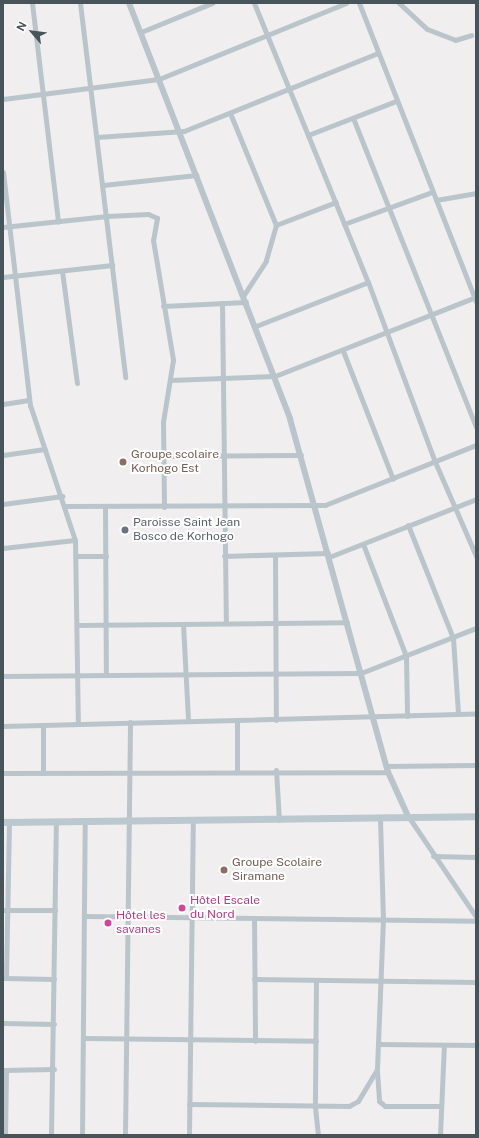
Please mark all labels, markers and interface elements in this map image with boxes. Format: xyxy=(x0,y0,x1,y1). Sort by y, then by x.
north arrow xyxy=(12,12,52,52)
text: N xyxy=(14,20,29,33)
place label: Groupe scolaire Korhogo Est xyxy=(131,448,219,476)
marker: Groupe scolaire Korhogo Est xyxy=(118,457,128,467)
place label: Paroisse Saint Jean Bosco de Korhogo xyxy=(133,516,240,544)
marker: Paroisse Saint Jean Bosco de Korhogo xyxy=(120,525,130,535)
place label: Groupe Scolaire Siramane xyxy=(232,856,322,884)
marker: Groupe Scolaire Siramane xyxy=(219,865,229,875)
place label: Hôtel Escale du Nord xyxy=(190,894,260,922)
marker: Hôtel Escale du Nord xyxy=(177,903,187,913)
place label: Hôtel les savanes xyxy=(116,909,166,937)
marker: Hôtel les savanes xyxy=(103,918,113,928)

